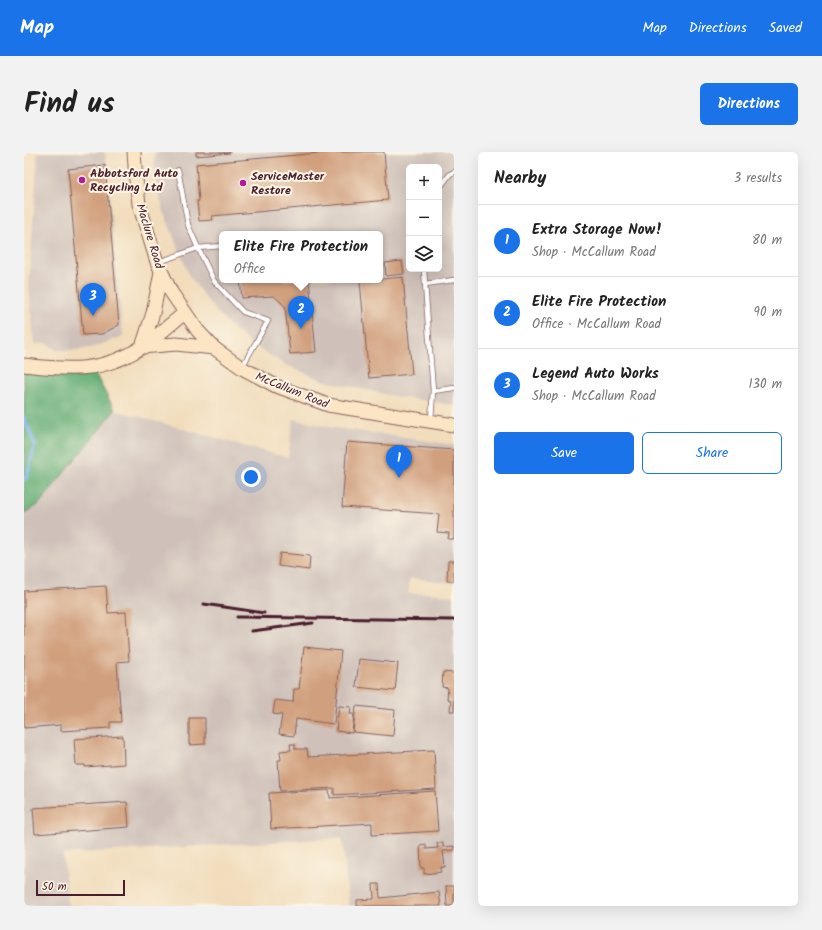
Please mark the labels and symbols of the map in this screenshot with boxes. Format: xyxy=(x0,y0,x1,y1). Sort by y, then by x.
place label: Abbotsford Auto Recycling Ltd xyxy=(90,164,179,197)
place label: ServiceMaster Restore xyxy=(251,167,325,200)
marker: Abbotsford Auto Recycling Ltd xyxy=(77,175,87,185)
marker: ServiceMaster Restore xyxy=(238,178,248,188)
street label: Maclure Road xyxy=(131,201,169,272)
pin: 3 xyxy=(80,283,106,316)
pin: 2 xyxy=(288,296,314,329)
street label: McCallum Road xyxy=(252,367,332,414)
pin: 1 xyxy=(386,445,412,478)
your location xyxy=(241,467,261,487)
scale bar xyxy=(36,878,125,897)

